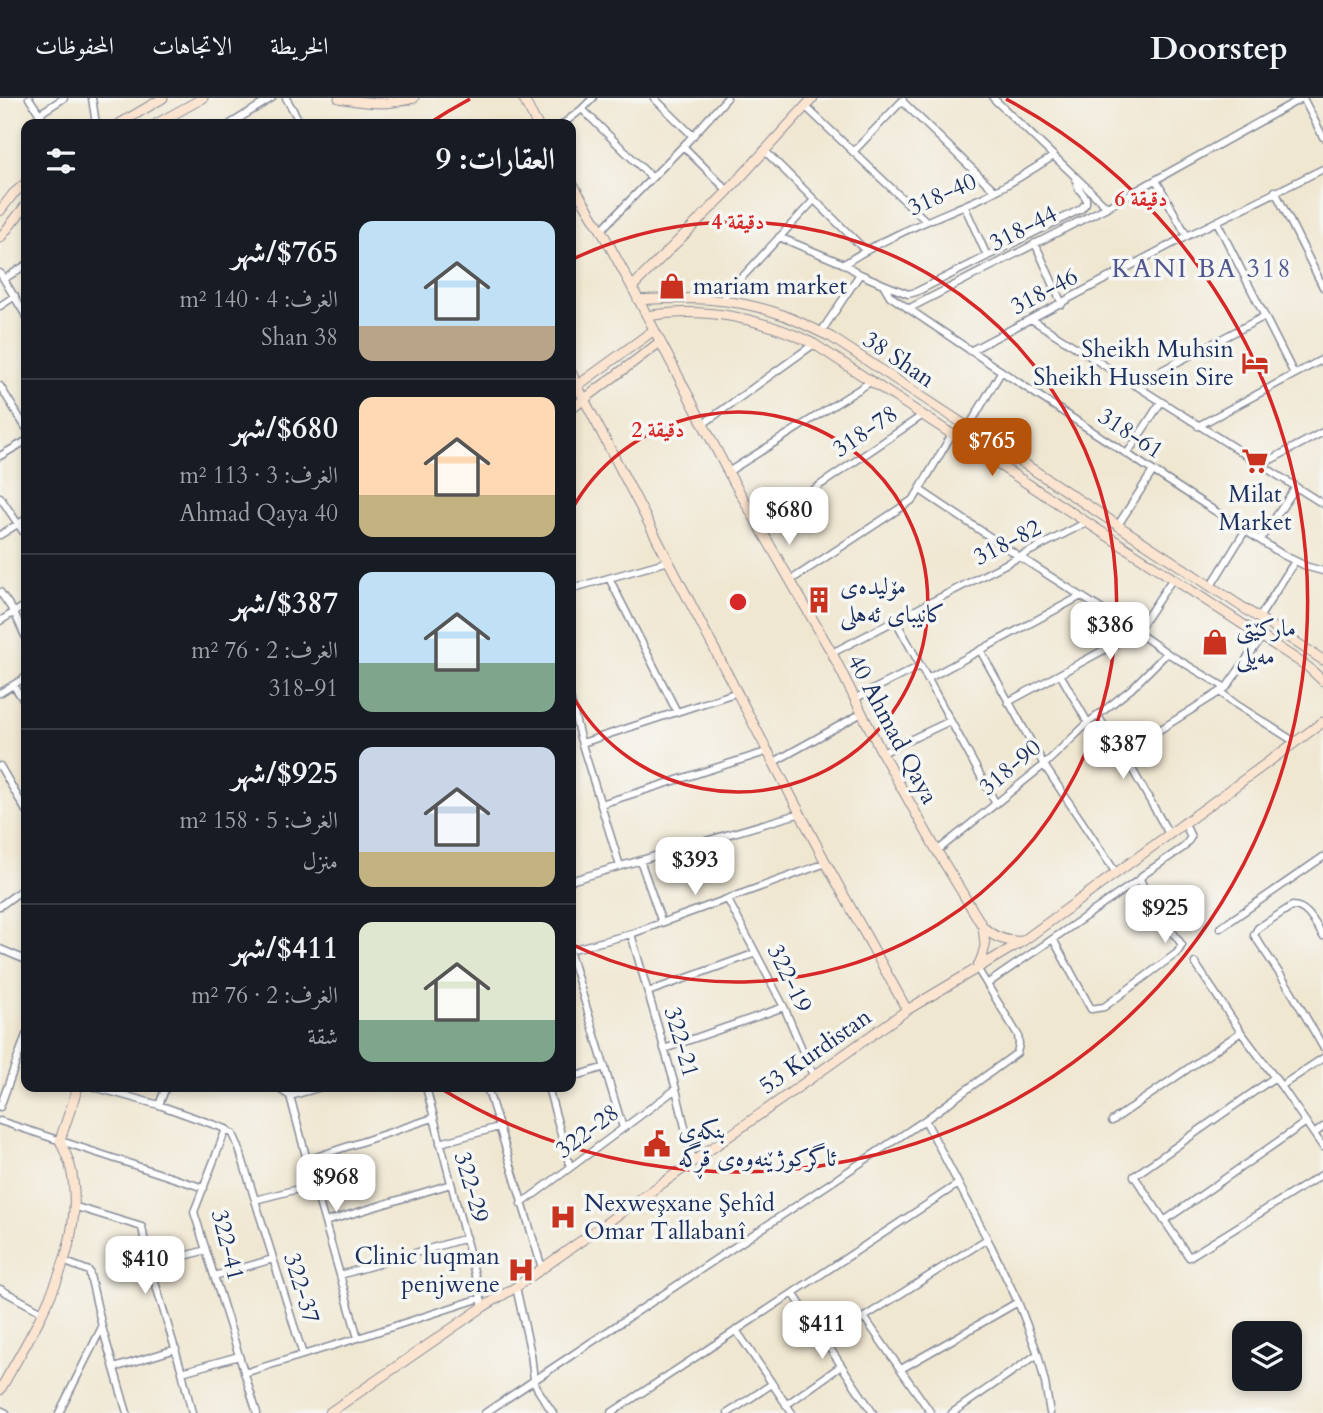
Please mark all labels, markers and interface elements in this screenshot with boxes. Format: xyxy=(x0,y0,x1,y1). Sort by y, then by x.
text: Doorstep xyxy=(1150,26,1288,71)
text: المحفوظات xyxy=(35,30,114,63)
text: الاتجاهات xyxy=(152,30,232,63)
text: الخريطة xyxy=(270,30,329,63)
text: العقارات: 9 xyxy=(436,139,555,180)
icon: filters xyxy=(42,142,80,180)
street label: 318-40 xyxy=(903,165,982,224)
text: 6 دقيقة xyxy=(1114,185,1168,214)
street label: 318-44 xyxy=(984,197,1063,260)
text: 4 دقيقة xyxy=(711,208,765,237)
text: $765/شهر xyxy=(232,232,338,273)
icon: home xyxy=(415,249,499,333)
district label: KANI BA 318 xyxy=(1112,251,1292,286)
street label: 318-46 xyxy=(1005,260,1084,323)
place label: mariam market xyxy=(693,270,847,303)
shop icon: mariam market xyxy=(657,271,687,301)
text: الغرف: 4 · 140 m² xyxy=(179,284,338,315)
text: 38 Shan xyxy=(261,322,338,353)
street label: 38 Shan xyxy=(856,323,942,396)
place label: Sheikh Muhsin Sheikh Hussein Sire xyxy=(1033,333,1234,394)
hotel icon: Sheikh Muhsin Sheikh Hussein Sire xyxy=(1240,348,1270,378)
street label: 318-78 xyxy=(826,398,904,465)
street label: 318-61 xyxy=(1091,400,1170,467)
text: $680/شهر xyxy=(232,408,338,449)
text: 2 دقيقة xyxy=(631,416,685,445)
pin: $765 xyxy=(951,418,1033,478)
icon: home xyxy=(415,425,499,509)
text: $765 xyxy=(968,425,1016,456)
supermarket icon: Milat Market xyxy=(1240,446,1270,476)
text: الغرف: 3 · 113 m² xyxy=(179,460,338,491)
place label: Milat Market xyxy=(1218,478,1292,539)
pin: $680 xyxy=(748,488,830,547)
text: $680 xyxy=(765,494,813,525)
text: 40 Ahmad Qaya xyxy=(180,498,338,529)
street label: 318-82 xyxy=(968,511,1047,574)
place label: مۆلیدەی کانیبای ئەهلی xyxy=(840,570,945,631)
text: $387/شهر xyxy=(232,583,338,624)
building icon: مۆلیدەی کانیبای ئەهلی xyxy=(804,585,834,615)
centre of rings xyxy=(726,590,750,614)
icon: home xyxy=(415,600,499,684)
pin: $386 xyxy=(1069,602,1151,662)
text: $386 xyxy=(1086,609,1134,640)
place label: مارکێتی مەیلی xyxy=(1236,612,1296,673)
shop icon: مارکێتی مەیلی xyxy=(1200,627,1230,657)
text: الغرف: 2 · 76 m² xyxy=(191,635,338,666)
street label: 40 Ahmad Qaya xyxy=(839,649,946,811)
text: 318-91 xyxy=(269,673,338,704)
pin: $387 xyxy=(1082,722,1164,781)
text: $387 xyxy=(1099,728,1147,759)
street label: 318-90 xyxy=(972,732,1049,803)
text: $925/شهر xyxy=(232,753,338,794)
icon: home xyxy=(415,775,499,859)
text: الغرف: 5 · 158 m² xyxy=(179,805,338,836)
pin: $393 xyxy=(654,838,736,897)
text: $393 xyxy=(671,844,719,875)
text: منزل xyxy=(303,846,338,877)
pin: $925 xyxy=(1124,886,1206,945)
text: $925 xyxy=(1141,892,1189,923)
text: $411/شهر xyxy=(232,928,338,969)
street label: 322-19 xyxy=(759,939,820,1018)
icon: home xyxy=(415,950,499,1034)
text: الغرف: 2 · 76 m² xyxy=(191,980,338,1011)
street label: 53 Kurdistan xyxy=(753,1000,878,1102)
street label: 322-21 xyxy=(656,1003,707,1081)
text: شقة xyxy=(308,1021,338,1052)
street label: 322-28 xyxy=(549,1097,626,1166)
place label: بنکەی ئاگرکوژێنەوەی قڕگە xyxy=(678,1114,837,1180)
public building icon: بنکەی ئاگرکوژێنەوەی قڕگە xyxy=(642,1129,672,1159)
street label: 322-29 xyxy=(446,1148,497,1226)
pin: $968 xyxy=(295,1154,377,1214)
text: $968 xyxy=(312,1161,360,1192)
place label: Nexweşxane Şehîd Omar Tallabanî xyxy=(584,1187,775,1248)
hospital icon: Nexweşxane Şehîd Omar Tallabanî xyxy=(548,1202,578,1232)
street label: 322-41 xyxy=(203,1206,252,1284)
pin: $410 xyxy=(104,1236,186,1296)
place label: Clinic luqman penjwene xyxy=(355,1240,500,1301)
text: $410 xyxy=(121,1243,169,1274)
street label: 322-37 xyxy=(275,1249,328,1327)
hospital icon: Clinic luqman penjwene xyxy=(506,1255,536,1285)
pin: $411 xyxy=(781,1302,863,1361)
text: $411 xyxy=(798,1308,846,1339)
map controls xyxy=(1232,1321,1302,1391)
button: layers xyxy=(1232,1321,1302,1391)

